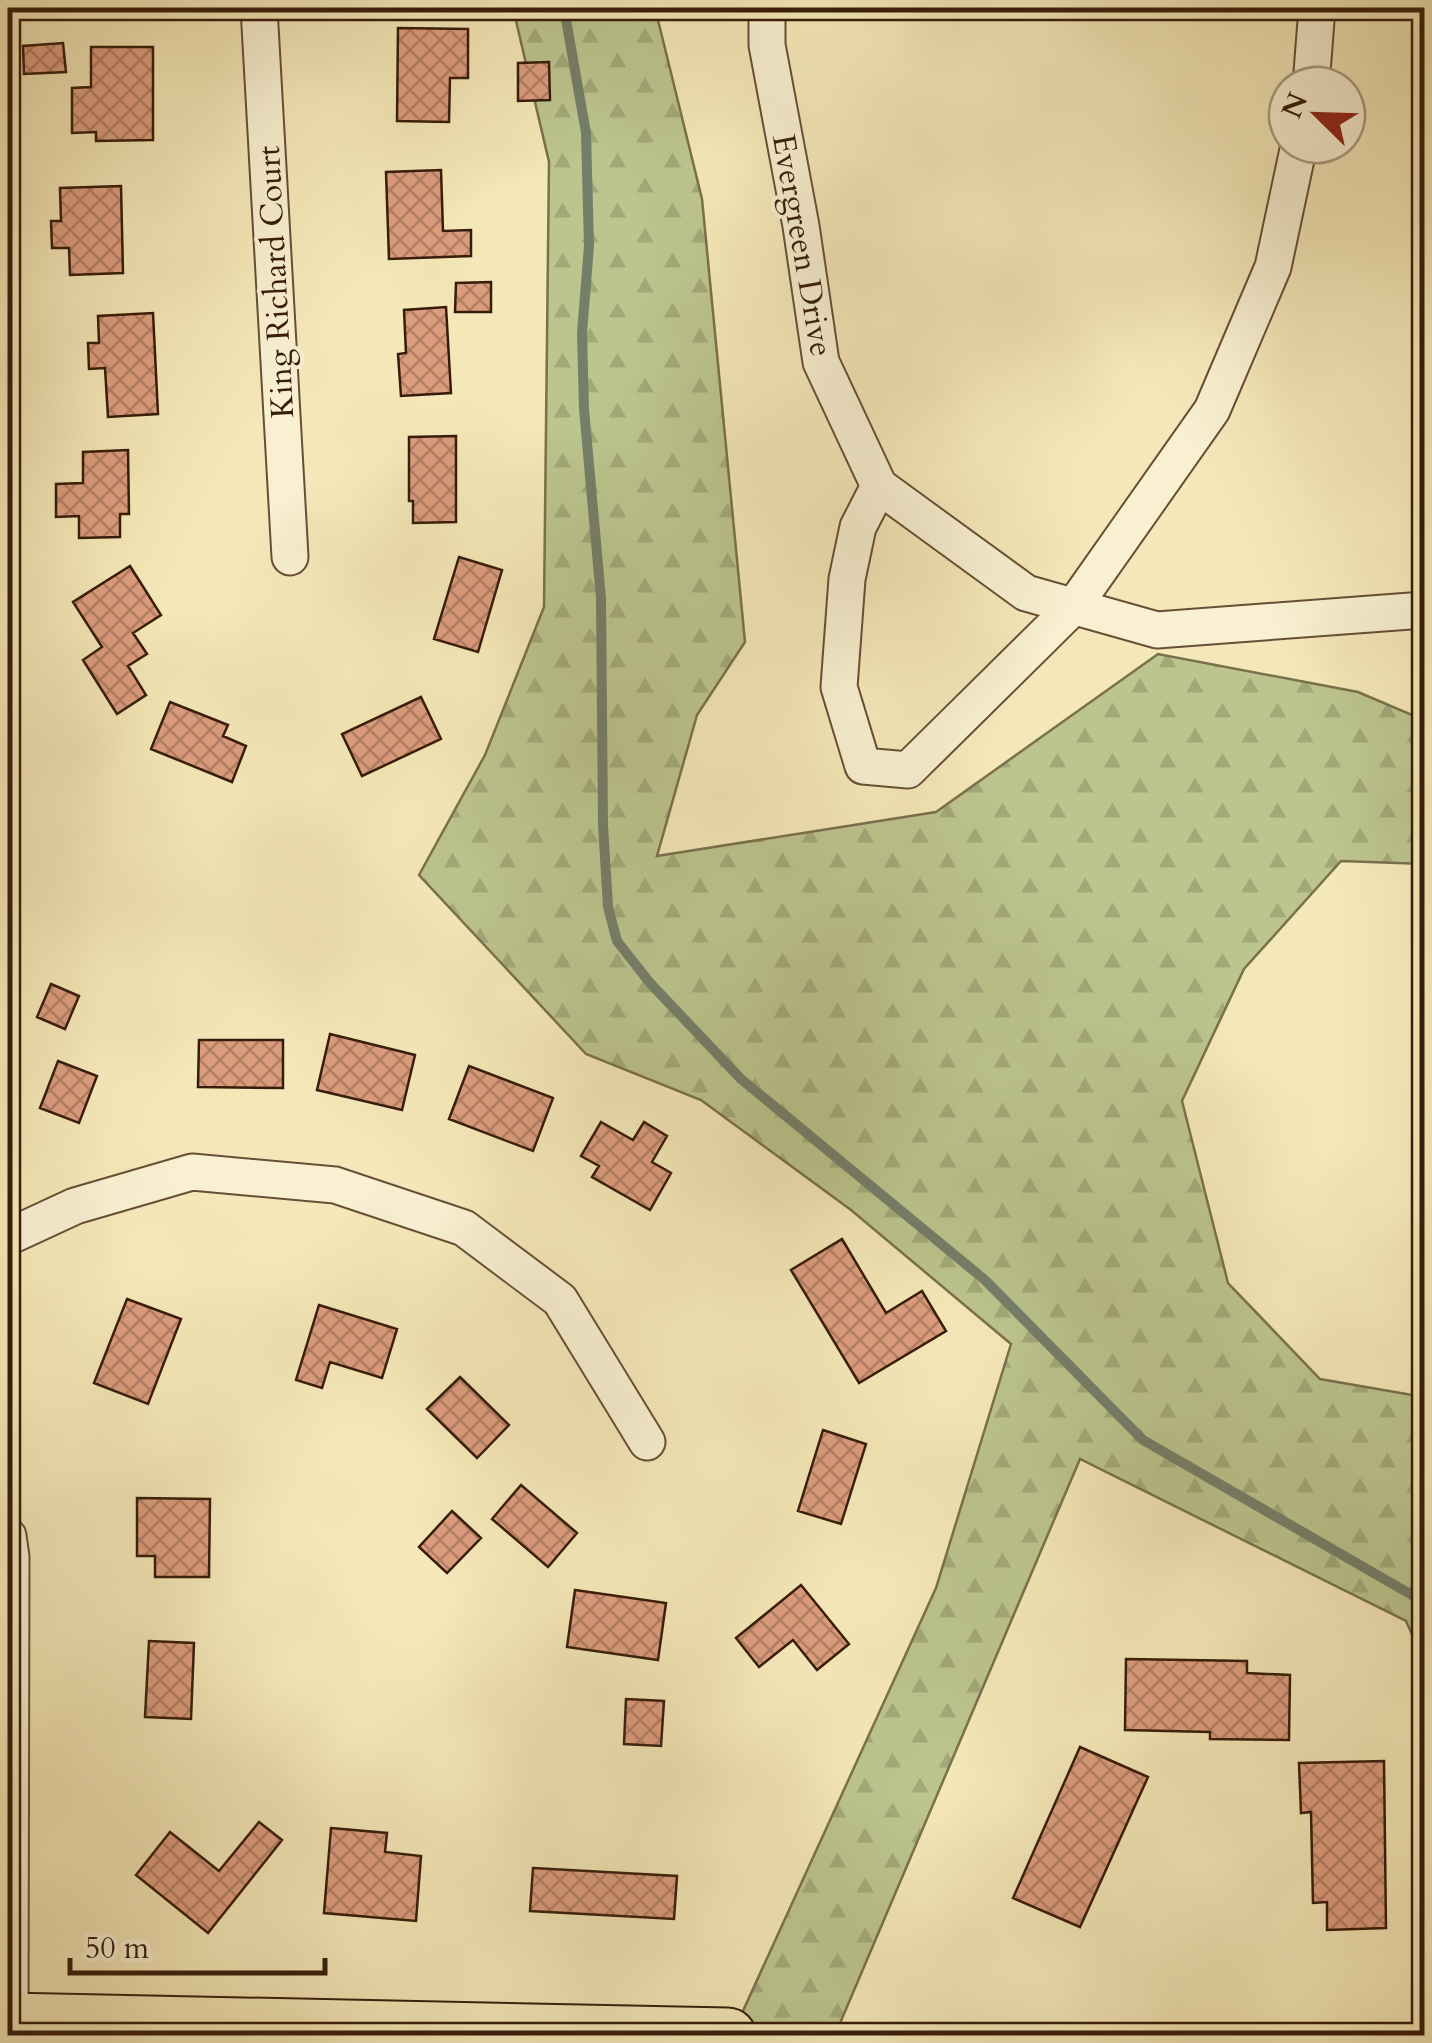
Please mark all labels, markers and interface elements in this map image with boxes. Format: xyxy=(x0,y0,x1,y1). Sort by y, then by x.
north arrow xyxy=(1267,65,1367,165)
text: N xyxy=(1273,87,1317,124)
street label: Evergreen Drive xyxy=(761,131,843,360)
street label: King Richard Court xyxy=(247,144,305,419)
scale bar xyxy=(70,1913,325,1975)
text: 50 m xyxy=(85,1928,150,1969)

